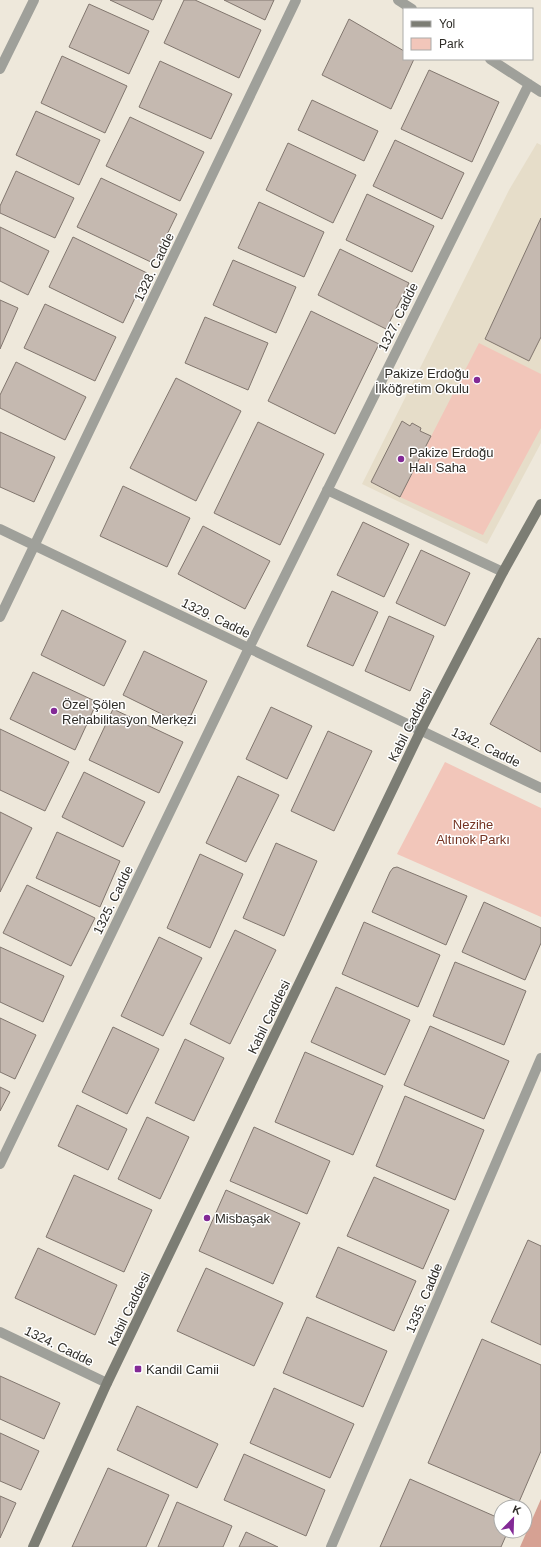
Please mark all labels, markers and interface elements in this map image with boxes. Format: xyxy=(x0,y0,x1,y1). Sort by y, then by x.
legend xyxy=(403,8,533,60)
text: Yol xyxy=(439,17,455,31)
text: Park xyxy=(439,37,465,51)
street label: 1328. Cadde xyxy=(131,230,177,304)
street label: 1327. Cadde xyxy=(375,280,421,354)
place label: Pakize Erdoğu İlköğretim Okulu xyxy=(375,366,469,396)
marker: Pakize Erdoğu İlköğretim Okulu xyxy=(472,375,482,385)
place label: Pakize Erdoğu Halı Saha xyxy=(409,445,494,475)
marker: Pakize Erdoğu Halı Saha xyxy=(396,454,406,464)
street label: 1329. Cadde xyxy=(179,595,253,641)
street label: Kabil Caddesi xyxy=(385,686,435,764)
place label: Özel Şölen Rehabilitasyon Merkezi xyxy=(62,697,197,727)
marker: Özel Şölen Rehabilitasyon Merkezi xyxy=(49,706,59,716)
street label: 1342. Cadde xyxy=(449,724,523,770)
park label: Nezihe Altınok Parkı xyxy=(436,817,510,847)
street label: 1325. Cadde xyxy=(90,863,136,937)
street label: Kabil Caddesi xyxy=(245,978,293,1056)
place label: Misbaşak xyxy=(215,1211,270,1226)
marker: Misbaşak xyxy=(202,1213,212,1223)
street label: 1335. Cadde xyxy=(403,1261,445,1335)
street label: Kabil Caddesi xyxy=(105,1270,153,1348)
street label: 1324. Cadde xyxy=(22,1323,96,1369)
place label: Kandil Camii xyxy=(146,1362,219,1377)
marker: Kandil Camii xyxy=(133,1364,143,1374)
north arrow xyxy=(493,1499,533,1539)
text: K xyxy=(511,1503,523,1517)

